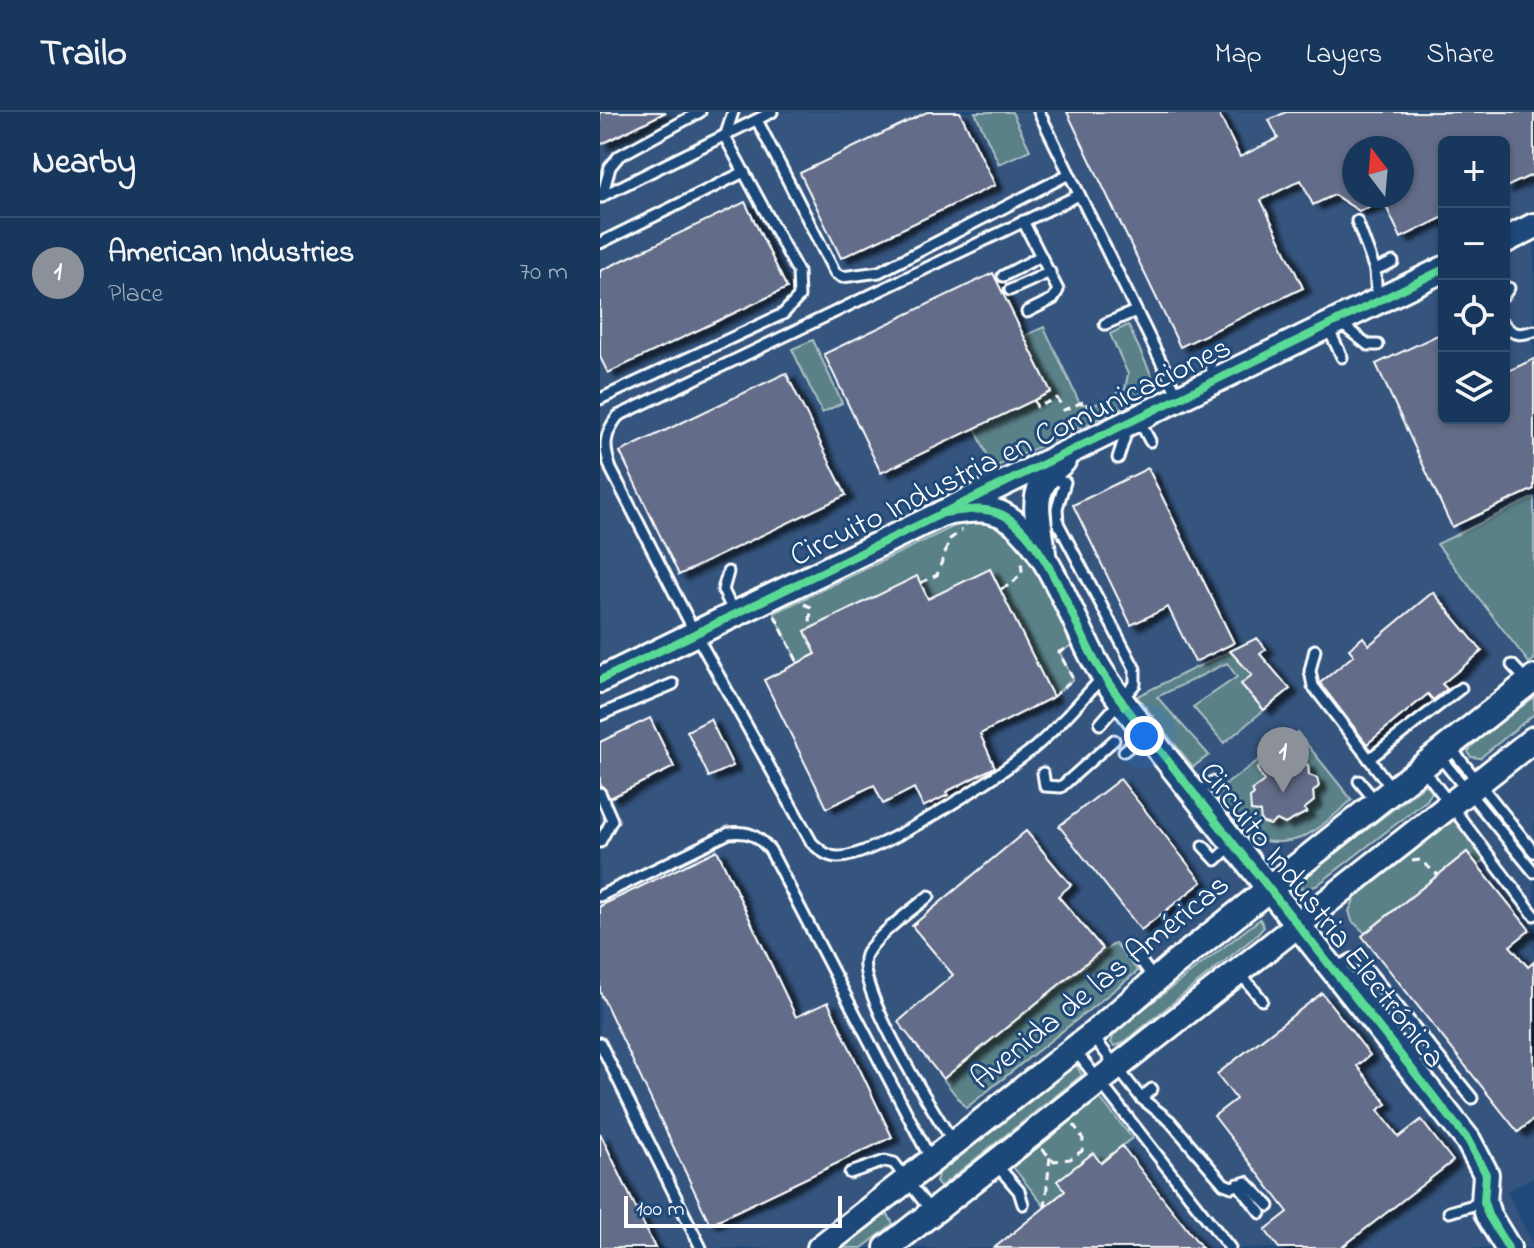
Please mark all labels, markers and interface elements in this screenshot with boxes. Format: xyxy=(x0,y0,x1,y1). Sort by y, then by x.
text: Trailo xyxy=(40,27,127,83)
text: Map xyxy=(1214,35,1262,76)
text: Layers xyxy=(1306,35,1382,76)
text: Share xyxy=(1426,35,1494,76)
north arrow xyxy=(1342,136,1414,208)
map controls xyxy=(1438,136,1510,424)
button: + xyxy=(1438,136,1510,208)
text: Nearby xyxy=(32,139,136,189)
button: − xyxy=(1438,208,1510,280)
text: American Industries xyxy=(108,232,354,276)
text: 1 xyxy=(54,254,62,292)
text: 70 m xyxy=(519,254,568,292)
text: Place xyxy=(108,276,163,314)
button: locate xyxy=(1438,280,1510,352)
street label: Circuito Industria en Comunicaciones xyxy=(782,325,1240,581)
button: layers xyxy=(1438,352,1510,424)
your location xyxy=(1124,716,1164,756)
pin: 1 xyxy=(1257,727,1309,793)
street label: Circuito Industria Electrónica xyxy=(1186,753,1456,1079)
street label: Avenida de las Américas xyxy=(961,863,1241,1103)
scale bar xyxy=(624,1192,842,1228)
text: 100 m xyxy=(636,1194,685,1226)

